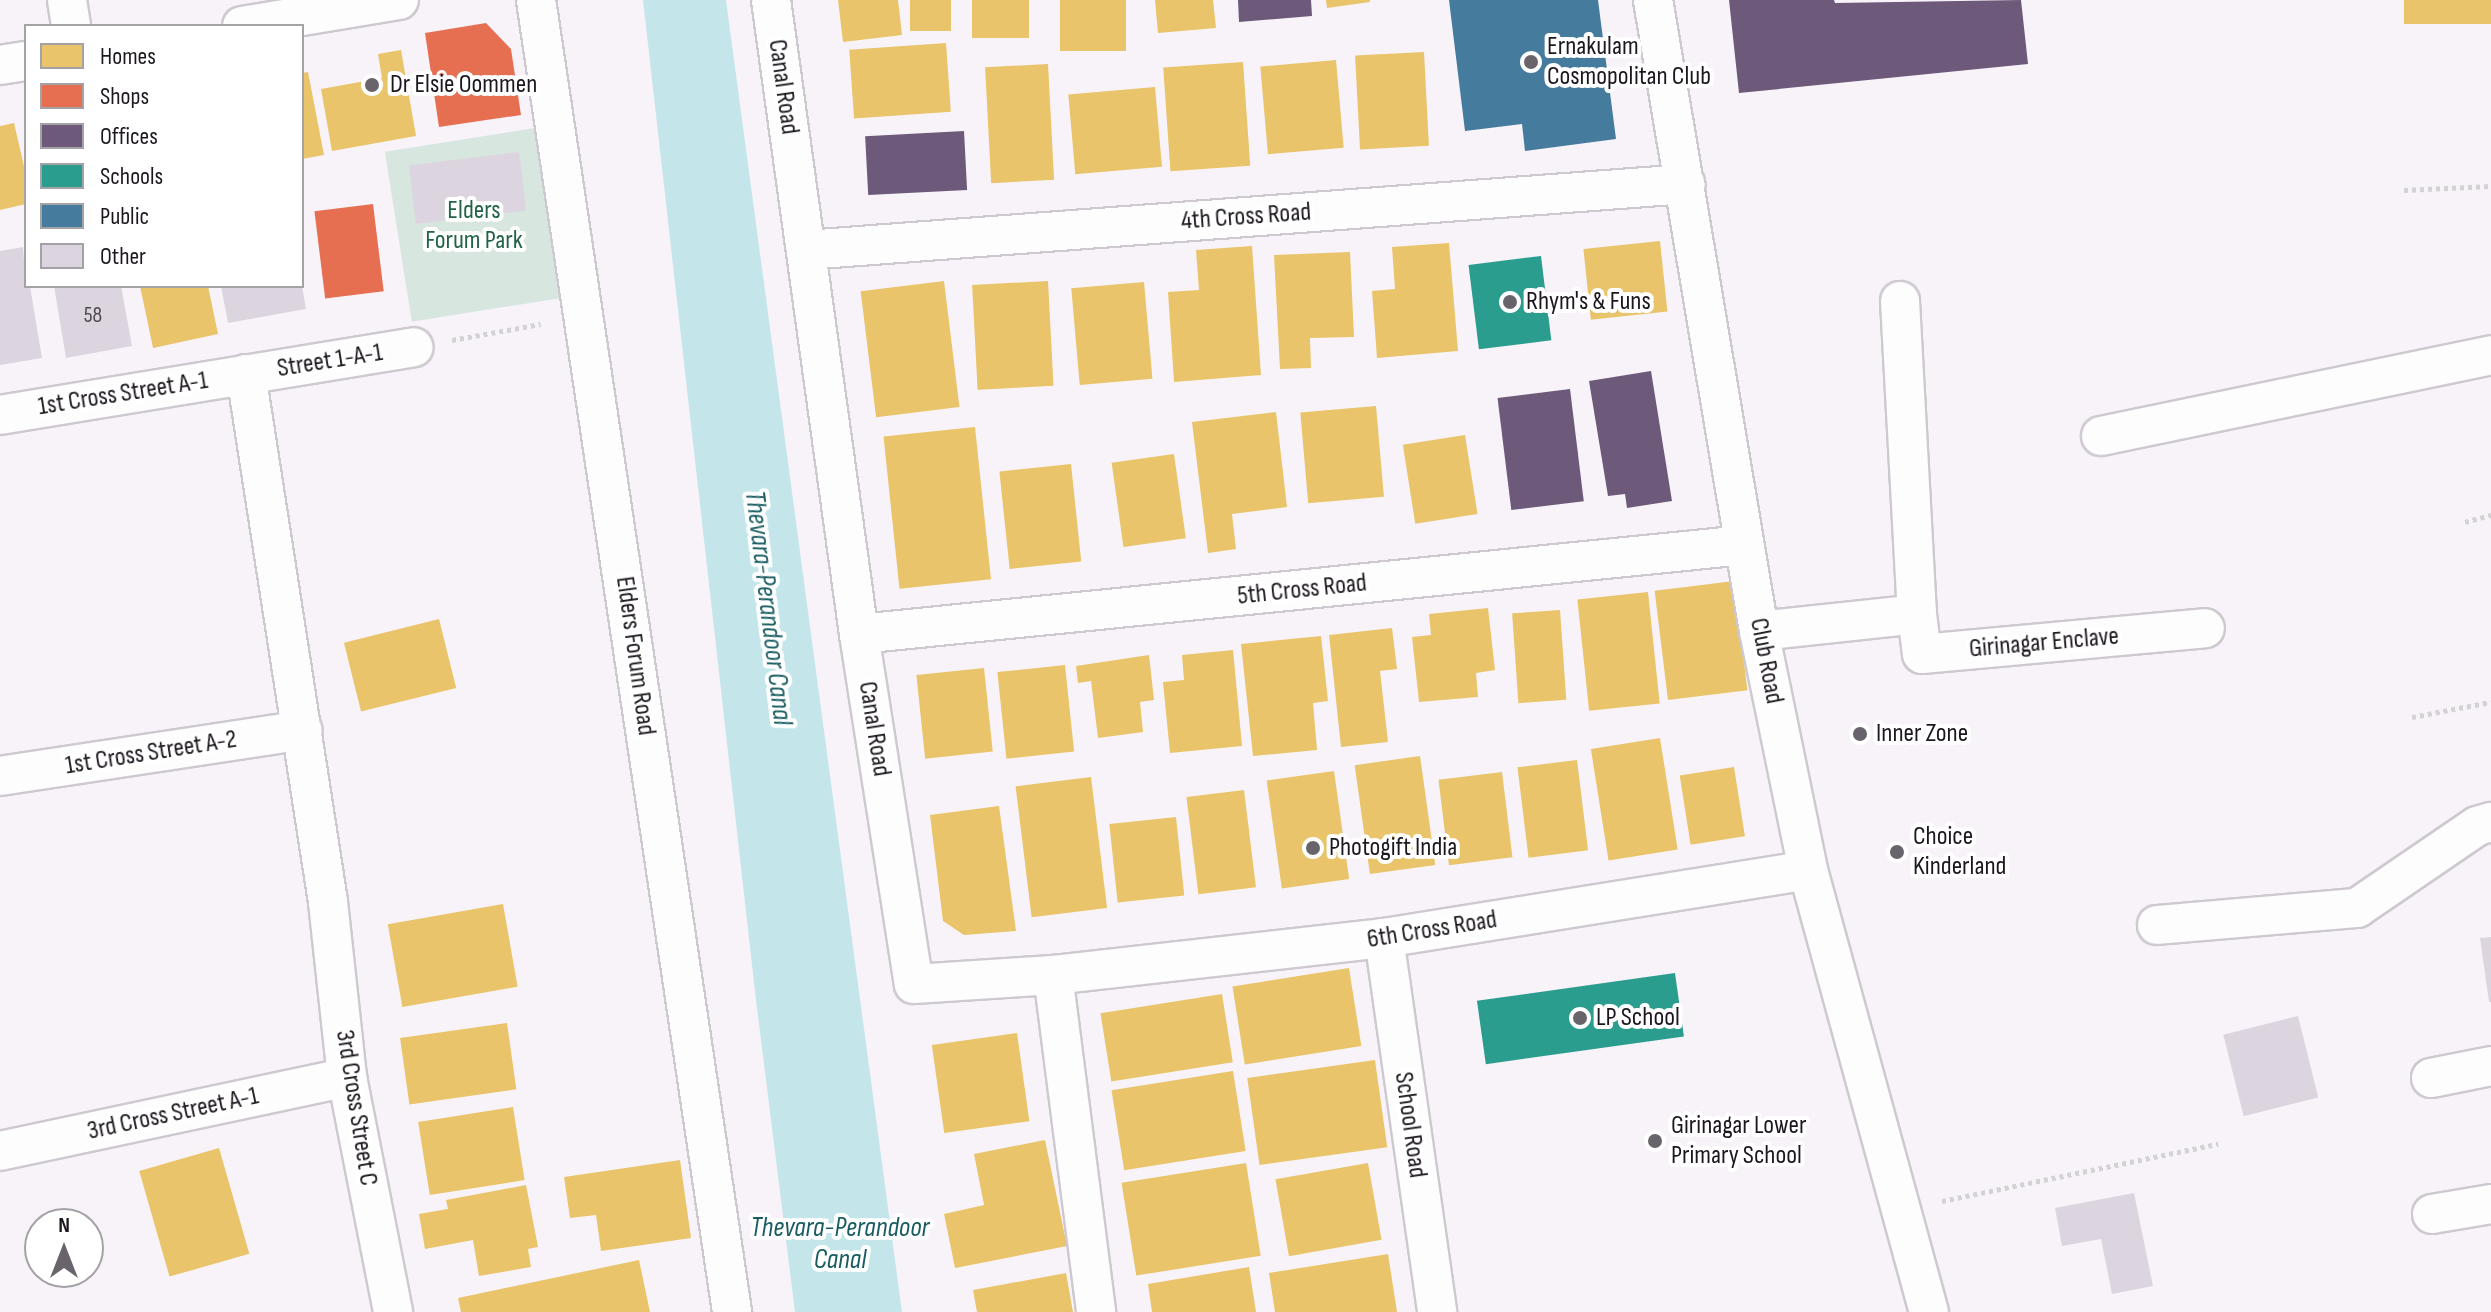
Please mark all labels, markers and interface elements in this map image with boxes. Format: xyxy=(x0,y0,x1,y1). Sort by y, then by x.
legend xyxy=(24,24,304,288)
place label: Ernakulam Cosmopolitan Club xyxy=(1547,31,1711,92)
street label: Canal Road xyxy=(761,37,805,137)
text: Homes xyxy=(100,42,156,71)
marker: Ernakulam Cosmopolitan Club xyxy=(1522,53,1540,71)
place label: Dr Elsie Oommen xyxy=(390,69,537,101)
marker: Dr Elsie Oommen xyxy=(361,74,383,96)
text: Shops xyxy=(100,82,149,111)
text: Offices xyxy=(100,122,158,151)
text: Schools xyxy=(100,162,163,191)
park label: Elders Forum Park xyxy=(425,195,523,256)
street label: 4th Cross Road xyxy=(1180,197,1312,237)
text: Public xyxy=(100,202,149,231)
text: Other xyxy=(100,242,146,271)
place label: Rhym's & Funs xyxy=(1526,286,1651,318)
marker: Rhym's & Funs xyxy=(1501,293,1519,311)
house number: 58 xyxy=(84,303,102,329)
street label: Street 1-A-1 xyxy=(275,337,385,385)
street label: 1st Cross Street A-1 xyxy=(36,365,210,423)
water label: Thevara-Perandoor Canal xyxy=(737,489,799,727)
street label: 5th Cross Road xyxy=(1236,568,1368,612)
street label: Elders Forum Road xyxy=(608,575,662,737)
street label: Club Road xyxy=(1742,616,1790,706)
street label: Girinagar Enclave xyxy=(1968,621,2120,665)
street label: Canal Road xyxy=(851,679,897,779)
place label: Inner Zone xyxy=(1876,718,1968,750)
street label: 1st Cross Street A-2 xyxy=(63,724,239,782)
marker: Inner Zone xyxy=(1851,725,1869,743)
place label: Choice Kinderland xyxy=(1913,821,2006,882)
place label: Photogift India xyxy=(1329,832,1457,864)
marker: Photogift India xyxy=(1304,839,1322,857)
marker: Choice Kinderland xyxy=(1888,843,1906,861)
street label: 6th Cross Road xyxy=(1365,904,1499,956)
place label: LP School xyxy=(1596,1002,1680,1034)
marker: LP School xyxy=(1571,1009,1589,1027)
street label: 3rd Cross Street C xyxy=(328,1028,384,1188)
street label: School Road xyxy=(1387,1070,1433,1180)
street label: 3rd Cross Street A-1 xyxy=(85,1081,261,1147)
place label: Girinagar Lower Primary School xyxy=(1671,1110,1806,1172)
marker: Girinagar Lower Primary School xyxy=(1646,1132,1664,1150)
north arrow xyxy=(24,1208,104,1288)
water label: Thevara-Perandoor Canal xyxy=(751,1211,929,1277)
text: N xyxy=(58,1212,70,1239)

